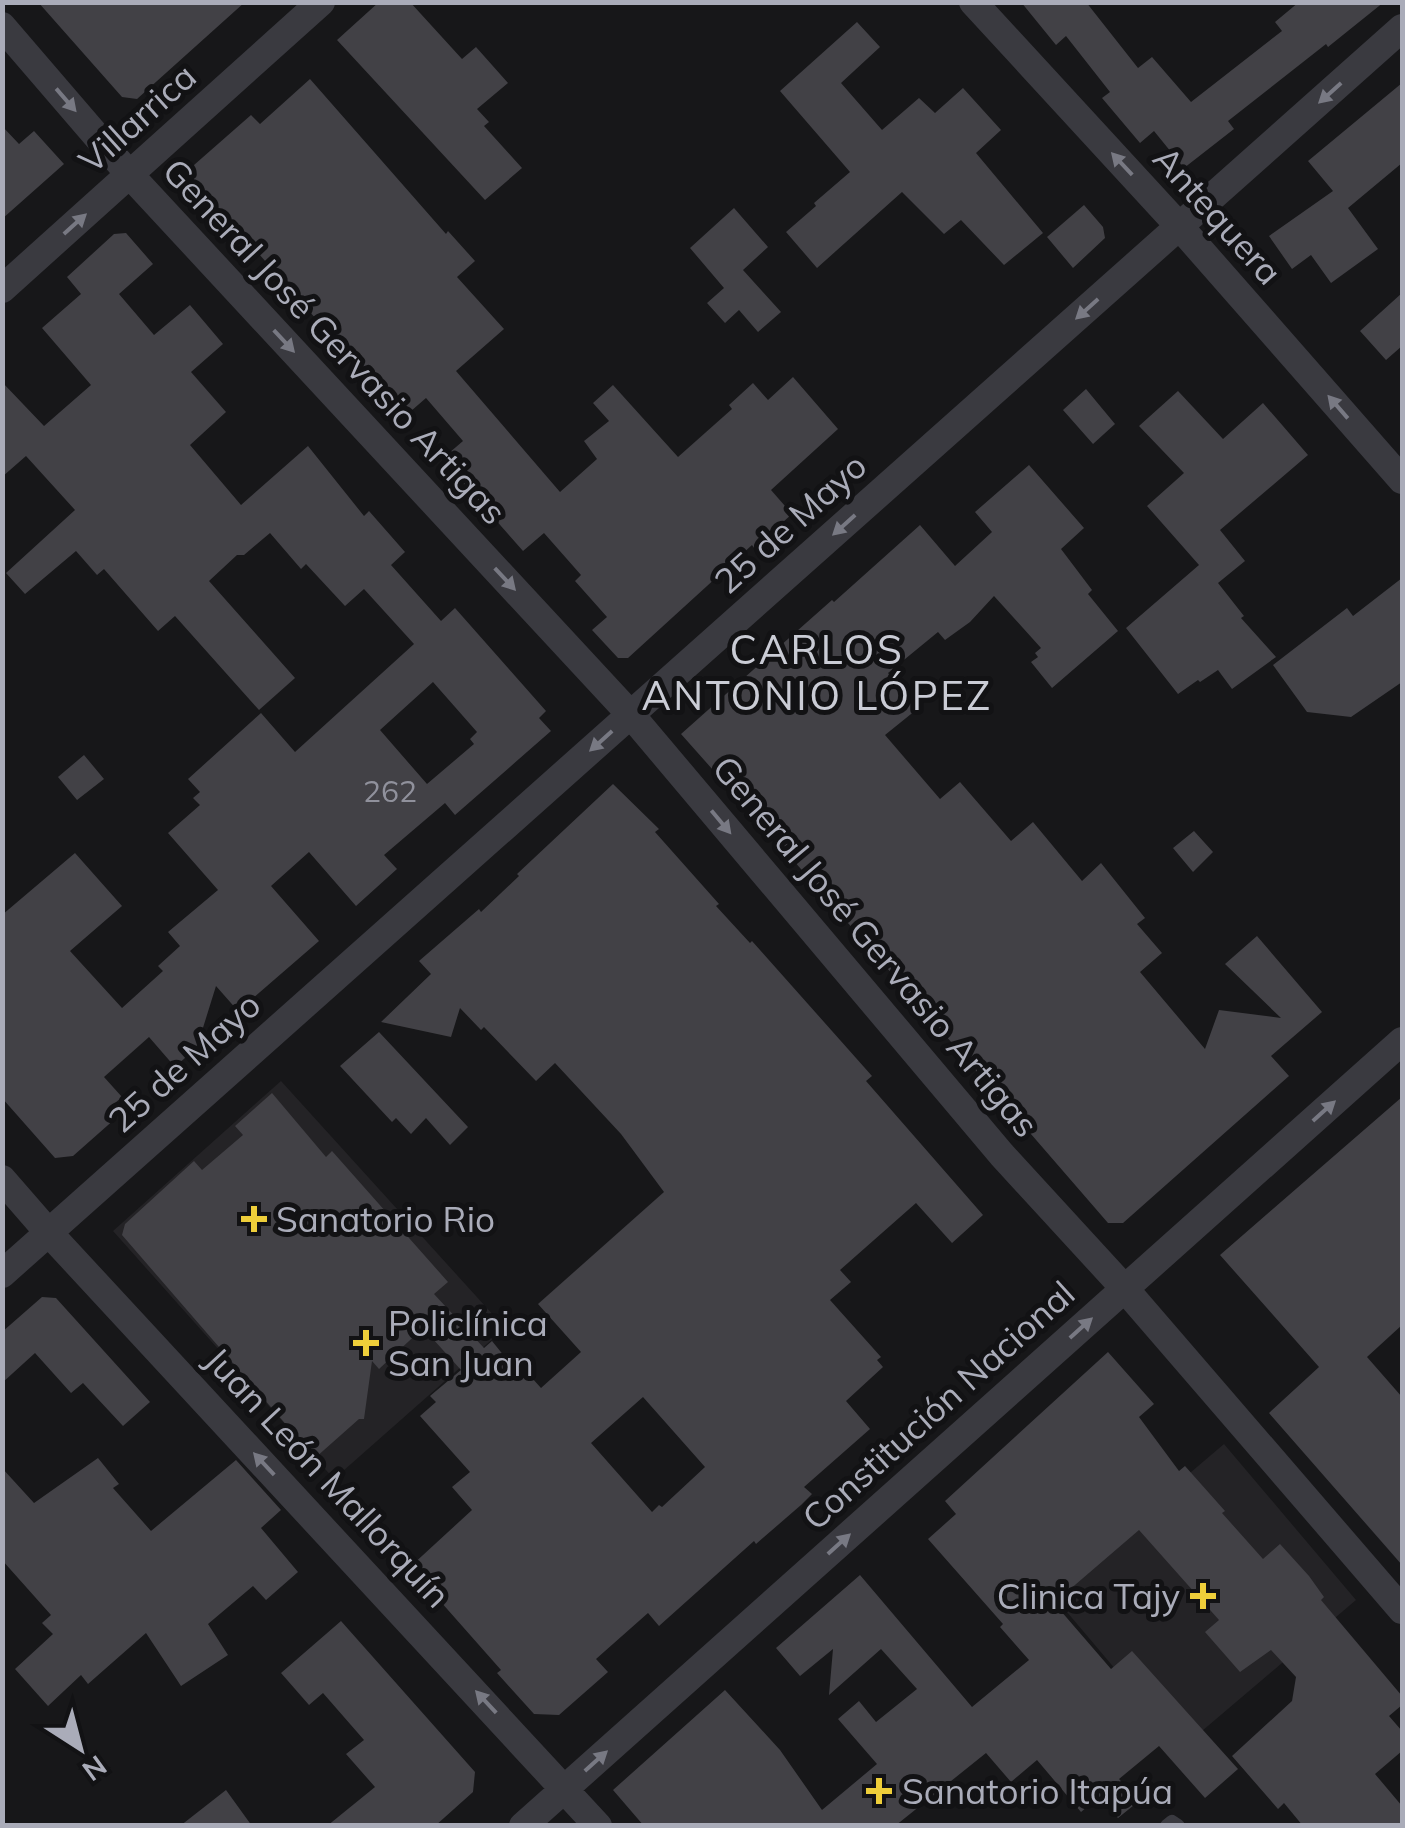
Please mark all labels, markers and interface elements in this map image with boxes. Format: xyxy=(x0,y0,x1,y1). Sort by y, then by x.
street label: Villarrica xyxy=(69,54,205,182)
one-way arrow xyxy=(1318,81,1343,103)
one-way arrow xyxy=(55,88,76,113)
street label: Antequera xyxy=(1144,137,1292,293)
street label: General José Gervasio Artigas xyxy=(154,149,516,533)
one-way arrow xyxy=(1111,153,1134,177)
one-way arrow xyxy=(62,213,87,235)
one-way arrow xyxy=(1075,297,1100,319)
one-way arrow xyxy=(272,329,295,353)
one-way arrow xyxy=(1328,395,1350,420)
street label: 25 de Mayo xyxy=(705,443,875,603)
one-way arrow xyxy=(832,513,857,535)
one-way arrow xyxy=(493,567,516,591)
district label: CARLOS ANTONIO LÓPEZ xyxy=(641,624,993,720)
one-way arrow xyxy=(589,729,614,751)
street label: General José Gervasio Artigas xyxy=(704,746,1048,1146)
house number: 262 xyxy=(363,772,417,810)
one-way arrow xyxy=(710,809,732,834)
street label: 25 de Mayo xyxy=(99,982,269,1142)
one-way arrow xyxy=(1311,1101,1336,1123)
place label: Sanatorio Rio xyxy=(276,1197,495,1241)
marker: Sanatorio Rio xyxy=(241,1206,267,1232)
street label: Constitución Nacional xyxy=(793,1271,1083,1539)
place label: Policlínica San Juan xyxy=(388,1301,548,1385)
one-way arrow xyxy=(1068,1317,1093,1339)
marker: Policlínica San Juan xyxy=(353,1330,379,1356)
street label: Juan León Mallorquín xyxy=(196,1338,460,1616)
one-way arrow xyxy=(253,1452,276,1476)
one-way arrow xyxy=(826,1534,851,1556)
place label: Clinica Tajy xyxy=(997,1574,1180,1618)
marker: Clinica Tajy xyxy=(1190,1583,1216,1609)
one-way arrow xyxy=(475,1690,498,1714)
north arrow xyxy=(30,1698,130,1798)
text: N xyxy=(76,1748,114,1789)
one-way arrow xyxy=(583,1750,608,1772)
place label: Sanatorio Itapúa xyxy=(902,1769,1173,1813)
marker: Sanatorio Itapúa xyxy=(866,1778,892,1804)

